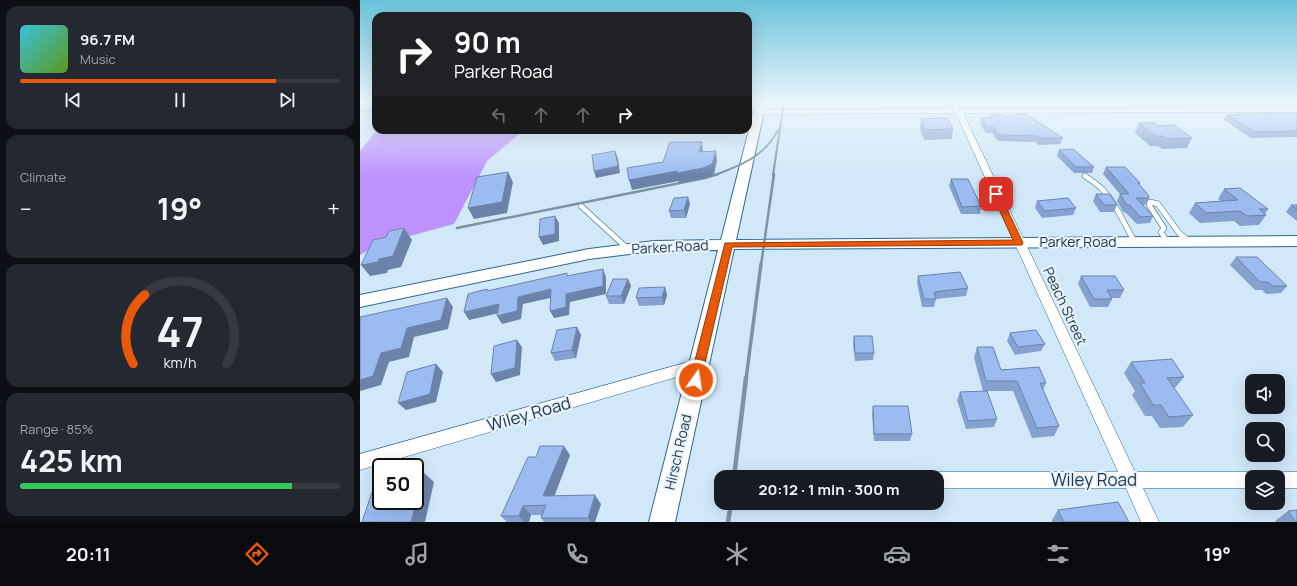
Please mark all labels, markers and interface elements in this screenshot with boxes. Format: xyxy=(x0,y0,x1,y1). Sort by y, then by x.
text: 90 m xyxy=(454,23,521,61)
icon: right xyxy=(388,28,440,80)
text: 96.7 FM xyxy=(80,29,135,50)
text: Music xyxy=(80,50,116,68)
text: Parker Road xyxy=(454,59,553,83)
icon: previous xyxy=(62,89,84,111)
icon: pause xyxy=(169,89,191,111)
icon: next xyxy=(276,89,298,111)
icon: left xyxy=(488,104,510,126)
icon: ahead xyxy=(530,104,552,126)
icon: ahead xyxy=(572,104,594,126)
icon: right xyxy=(614,104,636,126)
text: Climate xyxy=(20,168,66,186)
pin xyxy=(979,177,1013,211)
icon: arrive xyxy=(985,183,1007,205)
text: 19° xyxy=(157,188,202,229)
text: − xyxy=(20,194,32,224)
text: + xyxy=(327,194,340,224)
street label: Parker Road xyxy=(1040,232,1116,251)
street label: Parker Road xyxy=(631,235,709,258)
street label: Peach Street xyxy=(1039,264,1092,348)
text: 47 xyxy=(156,302,204,358)
text: km/h xyxy=(163,352,197,371)
position arrow xyxy=(675,359,717,401)
map controls xyxy=(1245,374,1285,510)
button: sound xyxy=(1245,374,1285,414)
street label: Wiley Road xyxy=(484,391,573,436)
street label: Hirsch Road xyxy=(660,412,695,492)
text: Range · 85% xyxy=(20,420,93,438)
button: search xyxy=(1245,422,1285,462)
text: 425 km xyxy=(20,440,123,481)
speed limit sign: 50 xyxy=(372,458,424,510)
street label: Wiley Road xyxy=(1051,468,1137,491)
button: layers xyxy=(1245,470,1285,510)
text: 20:12 · 1 min · 300 m xyxy=(758,479,900,500)
icon: directions xyxy=(243,540,271,568)
icon: music xyxy=(403,540,431,568)
icon: phone xyxy=(563,540,591,568)
icon: climate xyxy=(723,540,751,568)
icon: car xyxy=(883,540,911,568)
icon: filters xyxy=(1044,540,1072,568)
text: 20:11 xyxy=(66,542,111,566)
text: 19° xyxy=(1204,542,1231,566)

